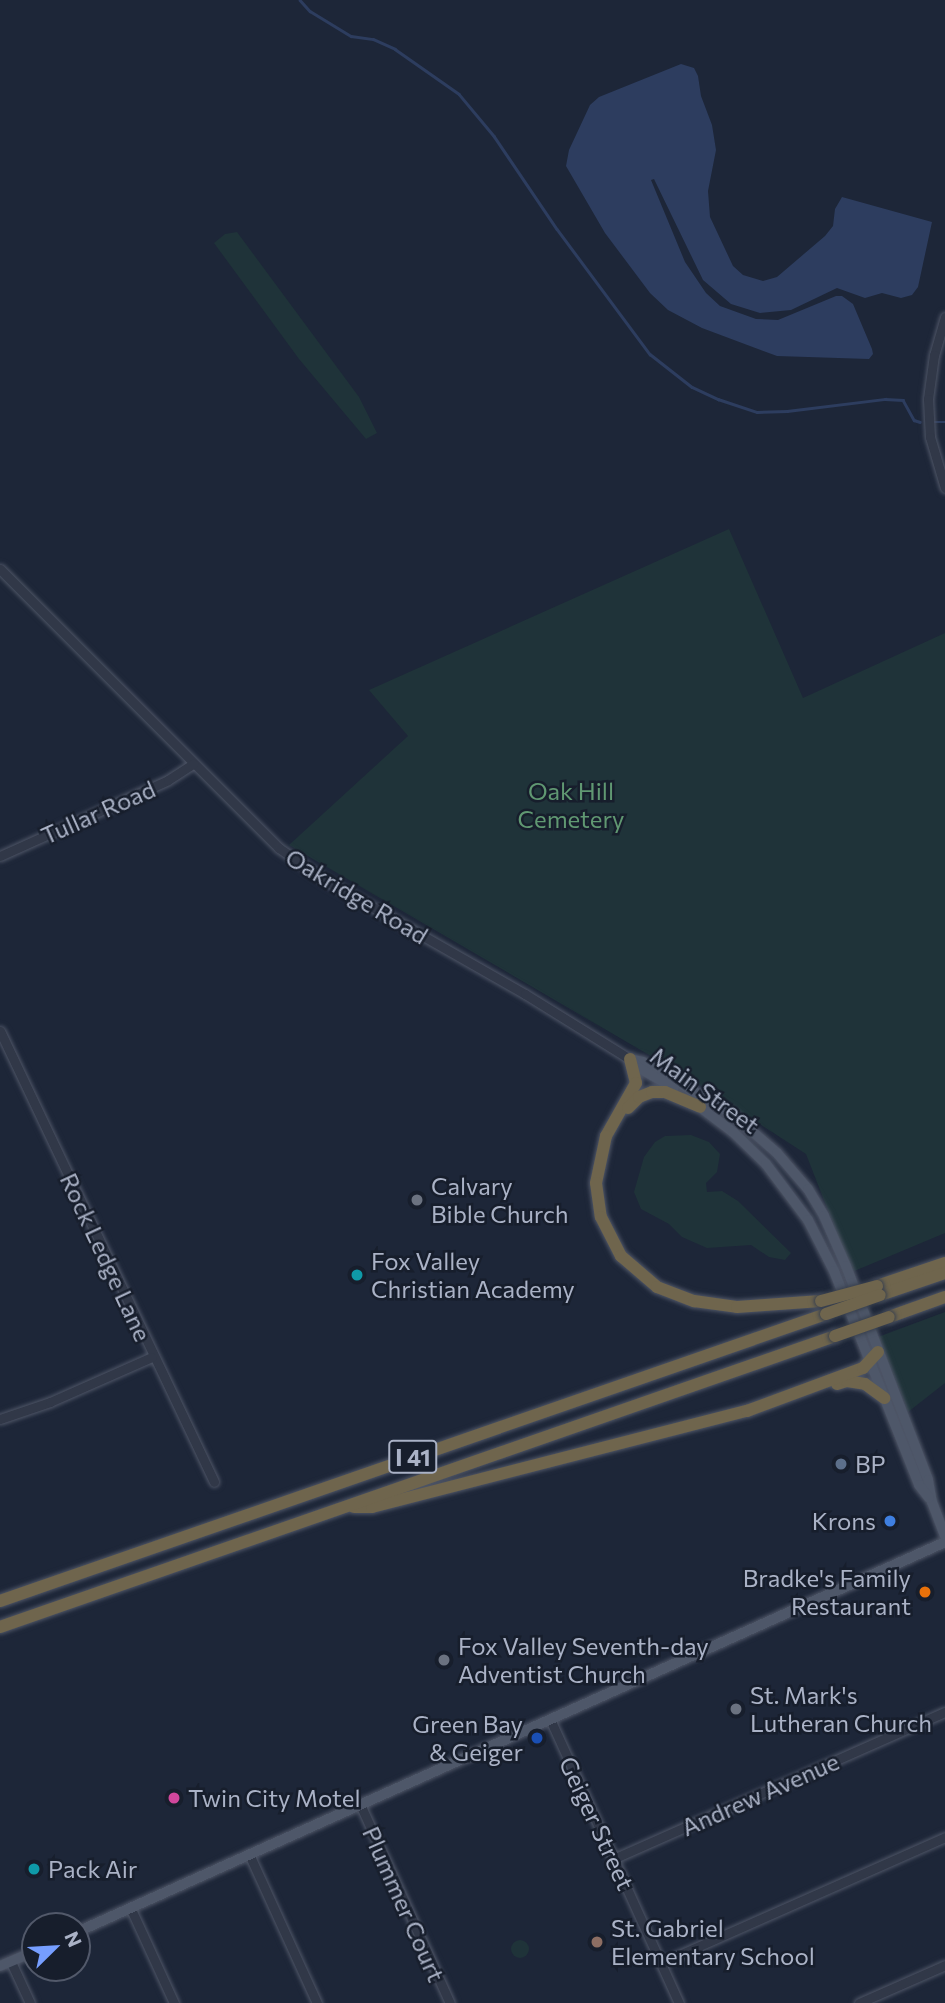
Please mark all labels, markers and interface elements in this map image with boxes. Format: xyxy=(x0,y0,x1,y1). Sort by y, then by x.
street label: Tullar Road xyxy=(37,774,159,850)
park label: Oak Hill Cemetery xyxy=(518,777,624,833)
street label: Oakridge Road xyxy=(281,842,433,950)
street label: Main Street xyxy=(645,1041,765,1139)
street label: Rock Ledge Lane xyxy=(54,1168,158,1346)
place label: Calvary Bible Church xyxy=(431,1172,569,1228)
marker: Calvary Bible Church xyxy=(409,1192,425,1208)
place label: Fox Valley Christian Academy xyxy=(371,1247,575,1303)
marker: Fox Valley Christian Academy xyxy=(349,1267,365,1283)
road number: I 41 xyxy=(387,1438,439,1476)
place label: BP xyxy=(855,1450,886,1478)
marker: BP xyxy=(833,1456,849,1472)
place label: Krons xyxy=(812,1507,876,1535)
marker: Krons xyxy=(882,1513,898,1529)
place label: Bradke's Family Restaurant xyxy=(743,1564,911,1620)
marker: Bradke's Family Restaurant xyxy=(917,1584,933,1600)
place label: Fox Valley Seventh-day Adventist Church xyxy=(458,1632,709,1688)
marker: Fox Valley Seventh-day Adventist Church xyxy=(436,1652,452,1668)
place label: St. Mark's Lutheran Church xyxy=(750,1681,932,1737)
marker: St. Mark's Lutheran Church xyxy=(728,1701,744,1717)
place label: Green Bay & Geiger xyxy=(412,1710,523,1766)
marker: Green Bay & Geiger xyxy=(529,1730,545,1746)
street label: Andrew Avenue xyxy=(677,1746,843,1842)
street label: Geiger Street xyxy=(554,1752,640,1894)
place label: Twin City Motel xyxy=(188,1784,361,1812)
marker: Twin City Motel xyxy=(166,1790,182,1806)
street label: Plummer Court xyxy=(357,1822,451,1986)
place label: Pack Air xyxy=(48,1855,137,1883)
marker: Pack Air xyxy=(26,1861,42,1877)
north arrow xyxy=(21,1912,91,1982)
place label: St. Gabriel Elementary School xyxy=(611,1914,815,1970)
text: N xyxy=(60,1928,87,1950)
marker: St. Gabriel Elementary School xyxy=(589,1934,605,1950)

